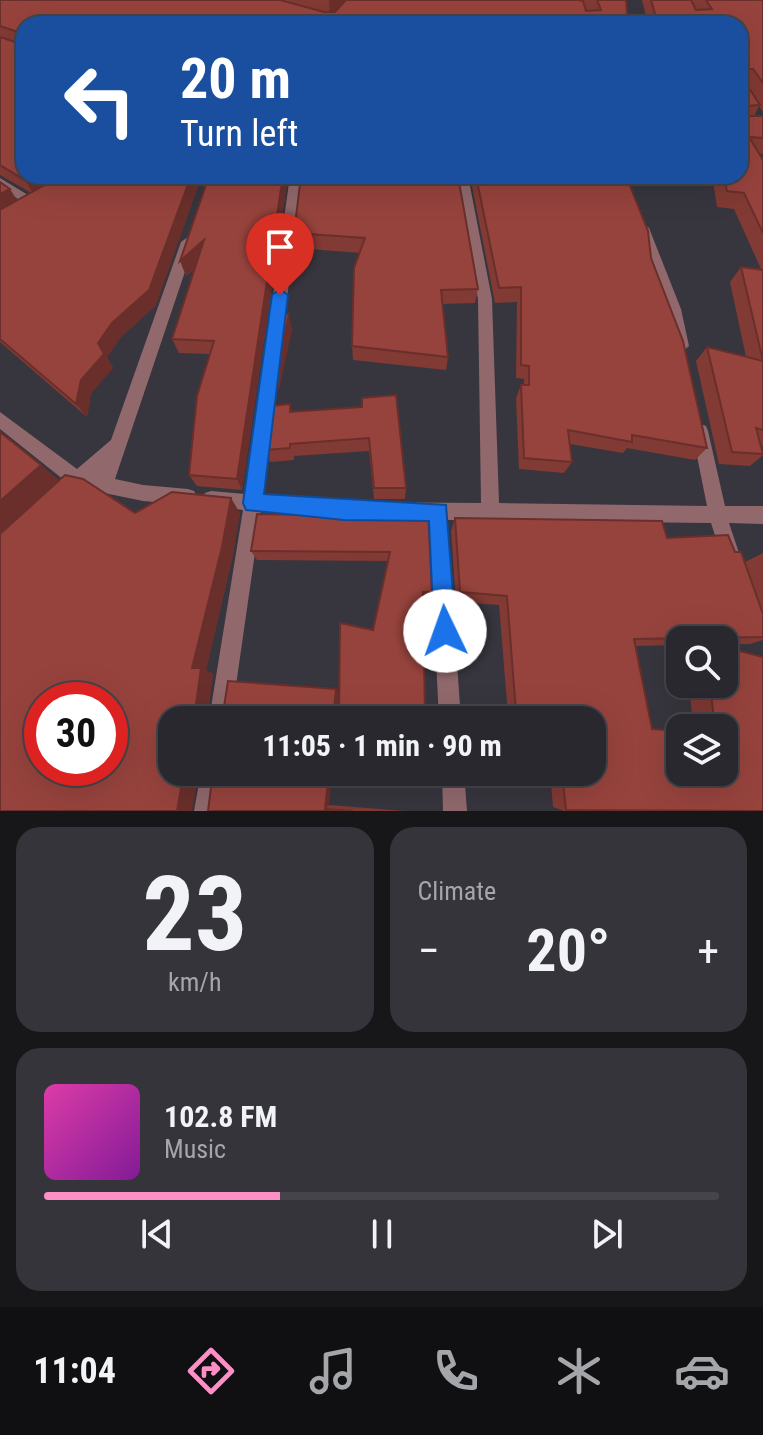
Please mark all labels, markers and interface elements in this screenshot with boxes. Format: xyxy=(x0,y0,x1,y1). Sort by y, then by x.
text: 20 m xyxy=(180,46,291,112)
icon: left xyxy=(48,48,152,152)
text: Turn left xyxy=(180,113,298,155)
pin xyxy=(246,213,314,295)
icon: arrive xyxy=(258,225,302,269)
position arrow xyxy=(403,589,487,673)
map controls xyxy=(666,626,738,786)
button: search xyxy=(666,626,738,698)
speed limit sign: 30 xyxy=(24,682,128,786)
button: layers xyxy=(666,714,738,786)
text: 11:05 · 1 min · 90 m xyxy=(262,728,502,763)
text: 23 xyxy=(142,854,247,975)
text: Climate xyxy=(418,876,496,906)
text: 20° xyxy=(526,915,610,986)
text: − xyxy=(418,925,440,977)
text: + xyxy=(697,925,719,977)
text: km/h xyxy=(168,967,222,997)
text: 102.8 FM xyxy=(164,1099,277,1134)
text: Music xyxy=(164,1134,226,1164)
icon: previous xyxy=(135,1212,179,1256)
icon: pause xyxy=(360,1212,404,1256)
icon: next xyxy=(585,1212,629,1256)
icon: directions xyxy=(183,1343,239,1399)
icon: music xyxy=(305,1343,361,1399)
icon: phone xyxy=(428,1343,484,1399)
icon: climate xyxy=(551,1343,607,1399)
icon: car xyxy=(674,1343,730,1399)
text: 11:04 xyxy=(33,1350,116,1392)

